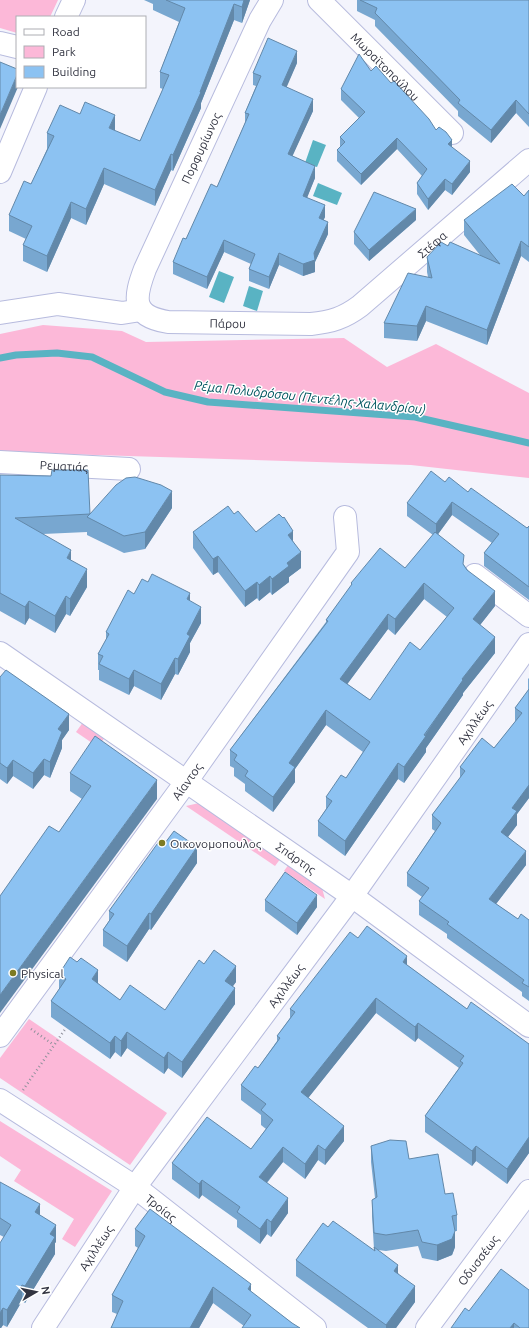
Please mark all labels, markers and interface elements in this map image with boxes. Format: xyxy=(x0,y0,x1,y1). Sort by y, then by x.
legend xyxy=(16,16,146,88)
text: Road xyxy=(52,25,80,38)
street label: Μωραϊτοπούλου xyxy=(349,30,422,103)
text: Park xyxy=(52,45,76,58)
text: Building xyxy=(52,65,96,78)
street label: Πορφυρίωνος xyxy=(179,110,224,186)
street label: Στέφα xyxy=(415,228,449,260)
street label: Πάρου xyxy=(209,316,246,330)
water label: Ρέμα Πολυδρόσου (Πεντέλης-Χαλανδρίου) xyxy=(193,378,426,417)
street label: Ρεματιάς xyxy=(39,458,89,474)
street label: Αχιλλέως xyxy=(454,697,495,747)
street label: Αίαντος xyxy=(169,760,205,802)
place label: Οικονομοπουλος xyxy=(170,837,262,851)
marker: Οικονομοπουλος xyxy=(157,838,167,848)
street label: Σπάρτης xyxy=(274,839,319,877)
street label: Αχιλλέως xyxy=(265,960,307,1010)
place label: Physical xyxy=(21,967,64,980)
marker: Physical xyxy=(8,968,18,978)
street label: Τροίας xyxy=(143,1191,180,1225)
street label: Αχιλλέως xyxy=(76,1222,116,1273)
street label: Οδυσσέως xyxy=(455,1232,502,1288)
north arrow xyxy=(16,1272,56,1312)
text: N xyxy=(39,1285,52,1295)

